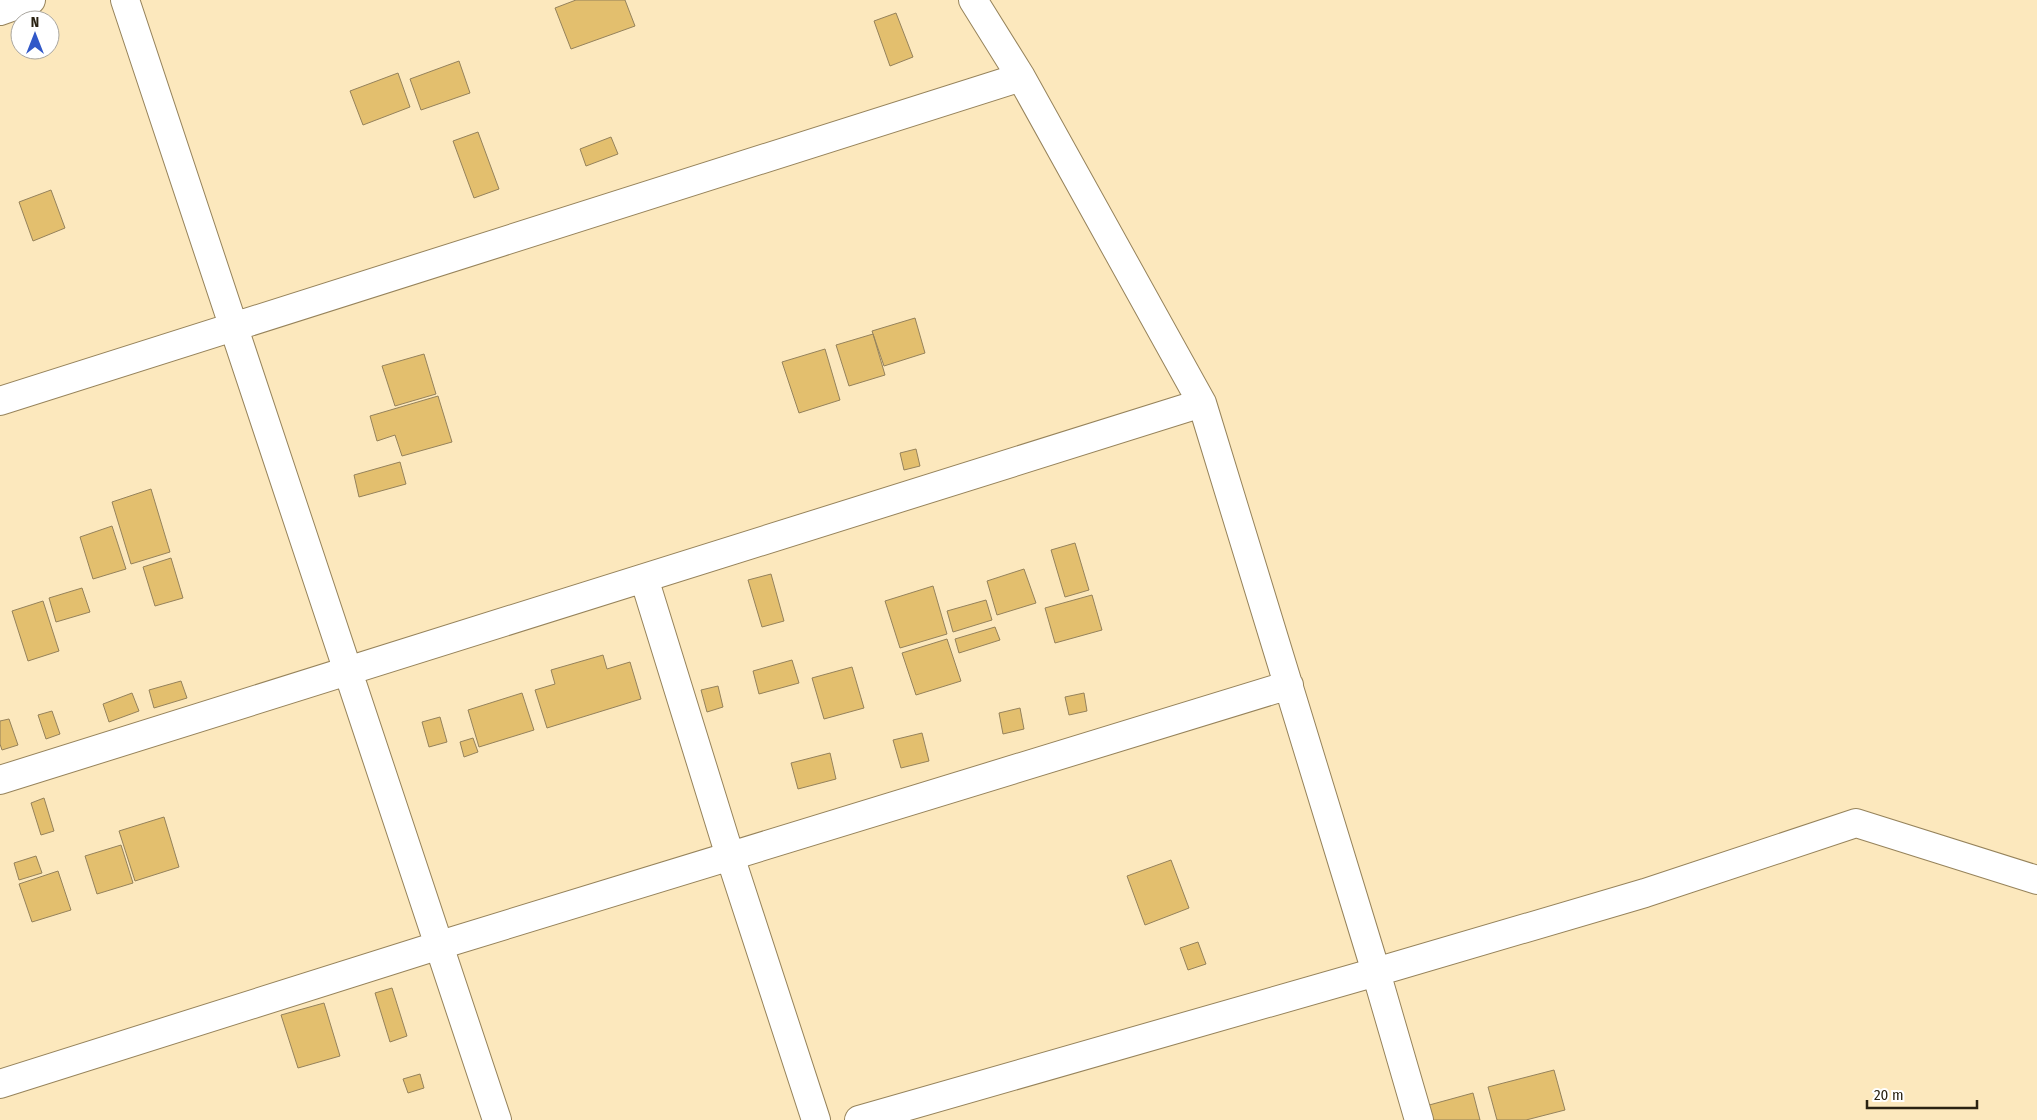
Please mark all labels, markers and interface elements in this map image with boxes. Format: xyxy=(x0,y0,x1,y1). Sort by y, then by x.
north arrow xyxy=(10,10,60,60)
text: N xyxy=(31,14,39,31)
scale bar xyxy=(1867,1078,1977,1110)
text: 20 m xyxy=(1874,1086,1904,1104)

